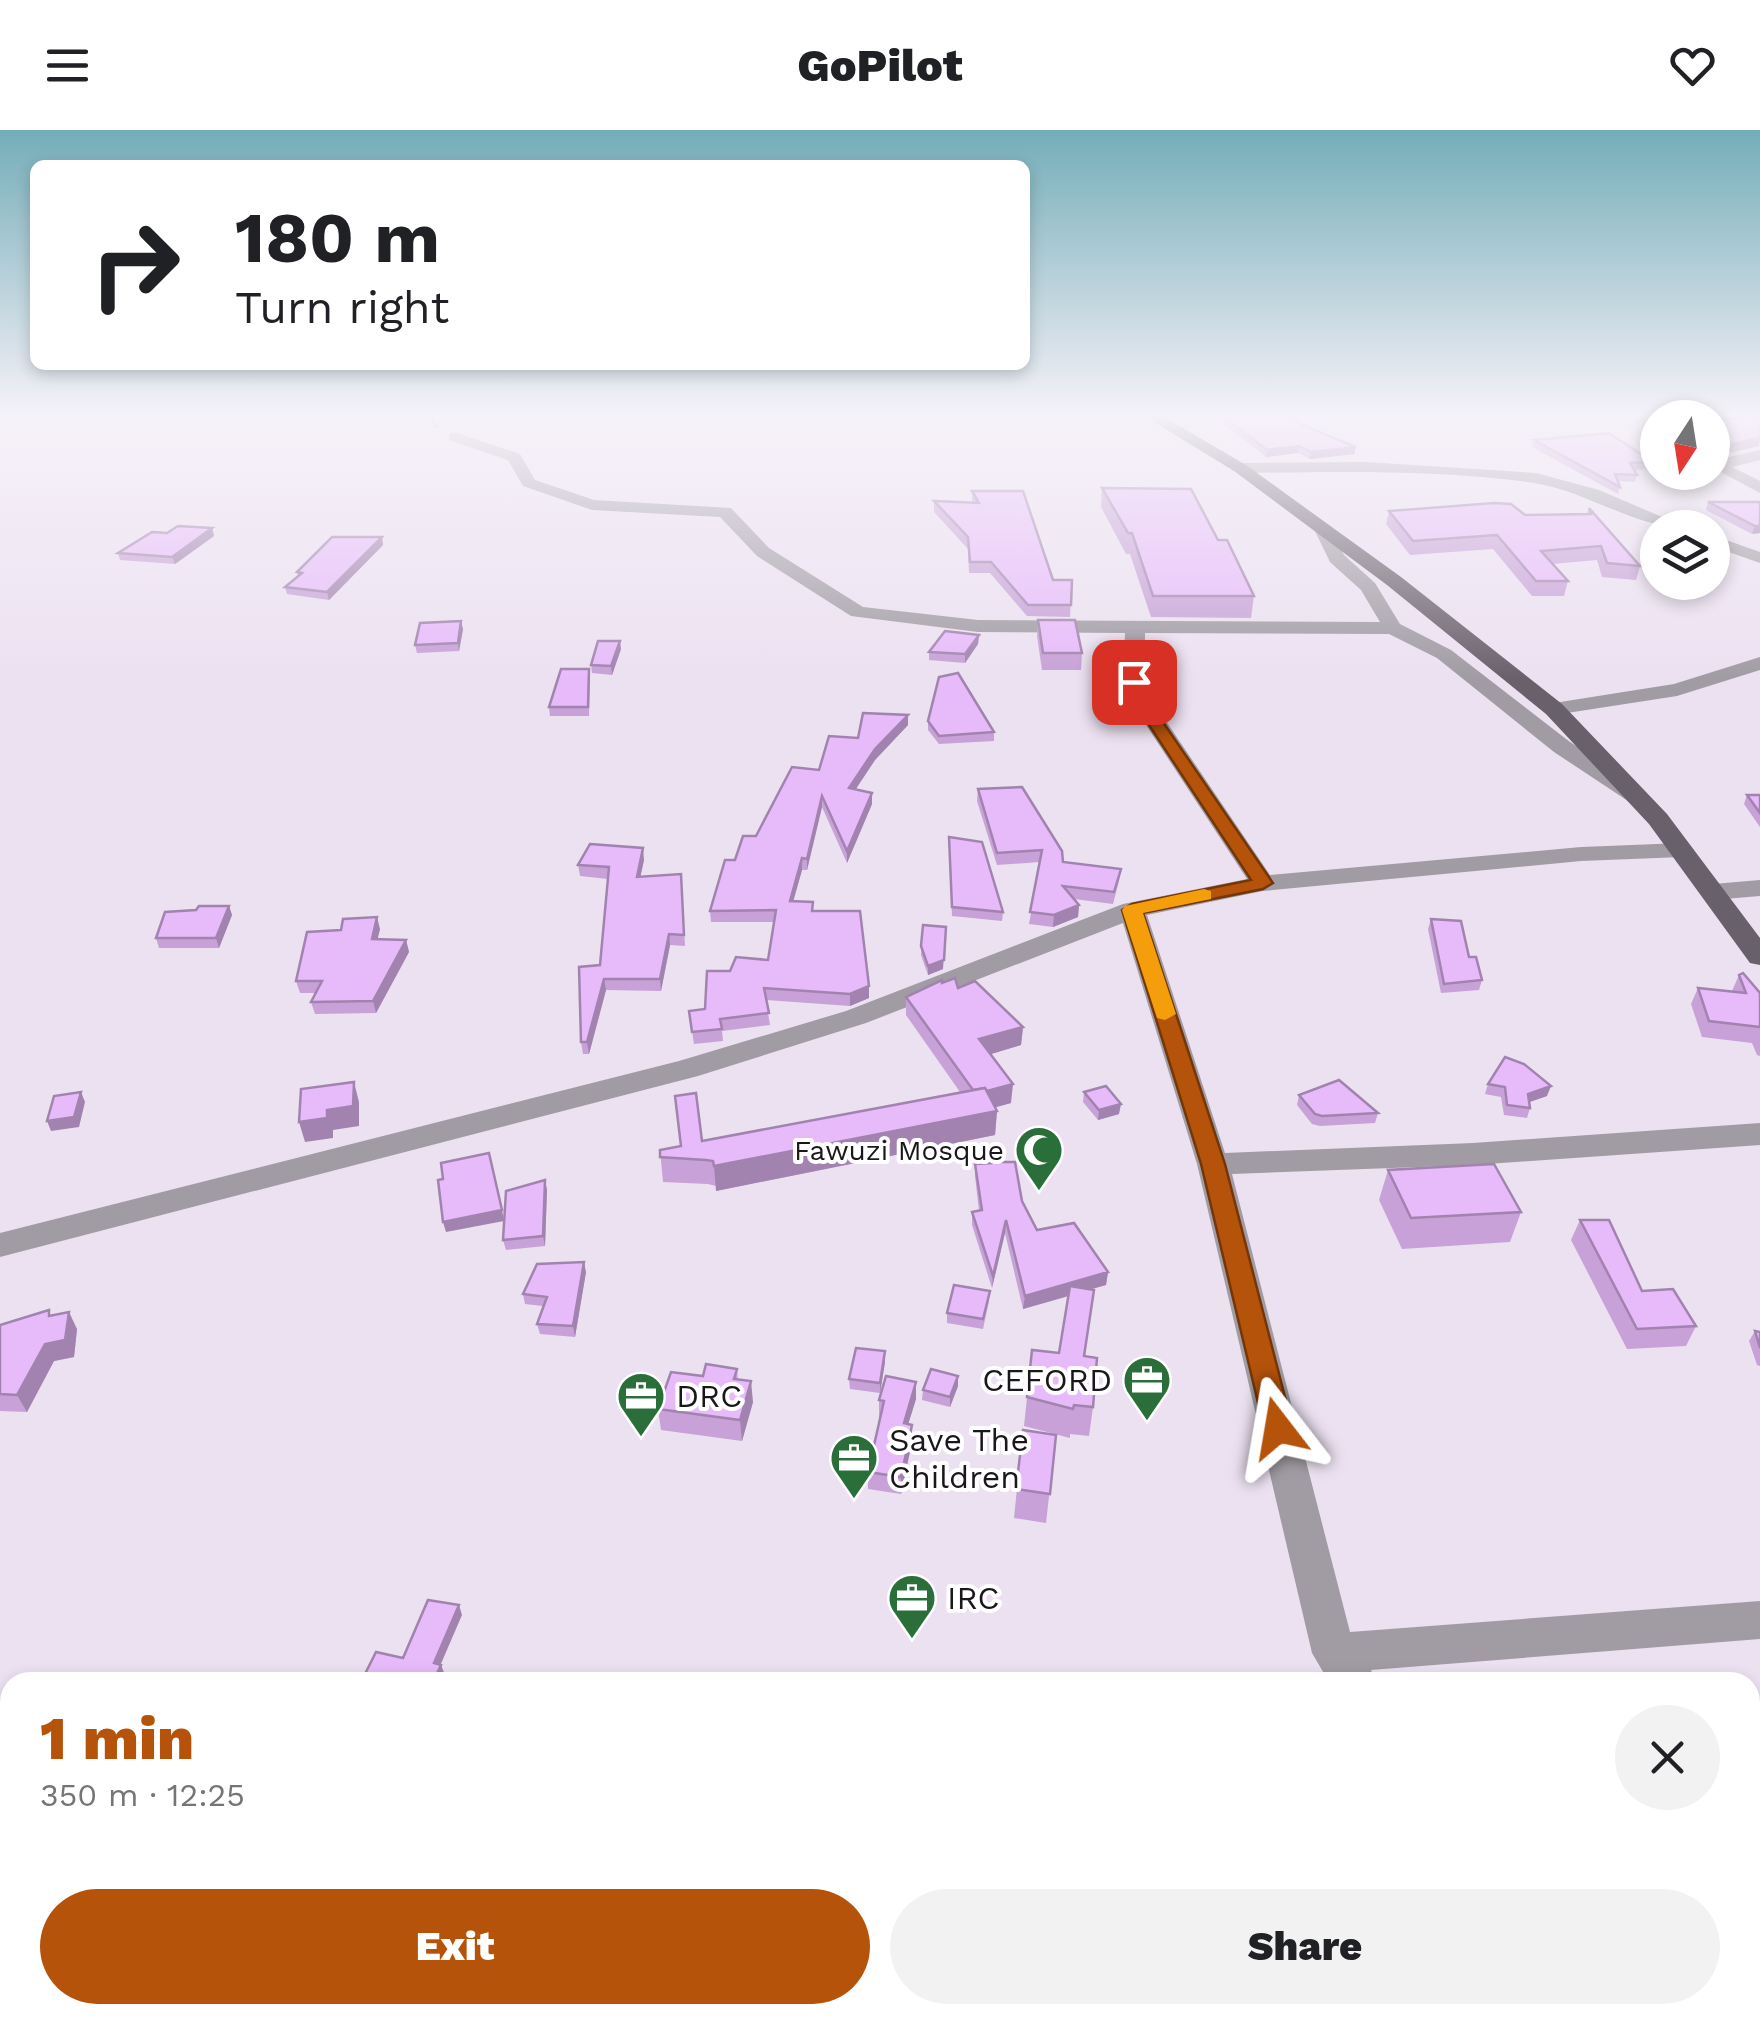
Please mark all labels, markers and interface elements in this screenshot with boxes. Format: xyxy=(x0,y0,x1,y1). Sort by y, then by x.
icon: menu xyxy=(40,38,95,93)
icon: heart xyxy=(1665,38,1720,93)
text: GoPilot xyxy=(797,39,963,92)
text: 180 m xyxy=(235,197,440,279)
icon: right xyxy=(70,200,200,330)
text: Turn right xyxy=(235,281,449,334)
north arrow xyxy=(1640,400,1730,490)
map controls xyxy=(1640,400,1730,600)
button: layers xyxy=(1640,510,1730,600)
pin xyxy=(1092,640,1177,725)
icon: arrive xyxy=(1107,655,1162,710)
mosque icon: Fawuzi Mosque xyxy=(1013,1124,1065,1192)
place label: Fawuzi Mosque xyxy=(794,1134,1004,1167)
office icon: CEFORD xyxy=(1121,1354,1173,1422)
place label: CEFORD xyxy=(982,1361,1112,1399)
office icon: DRC xyxy=(615,1370,667,1438)
position arrow xyxy=(1226,1376,1330,1480)
place label: DRC xyxy=(676,1377,742,1415)
place label: Save The Children xyxy=(889,1421,1029,1496)
office icon: Save The Children xyxy=(828,1432,880,1500)
office icon: IRC xyxy=(886,1572,938,1640)
place label: IRC xyxy=(947,1579,1000,1617)
text: 1 min xyxy=(40,1703,194,1774)
button: close xyxy=(1615,1705,1720,1810)
text: 350 m · 12:25 xyxy=(40,1776,245,1814)
button: Exit xyxy=(40,1889,870,2004)
button: Share xyxy=(890,1889,1720,2004)

